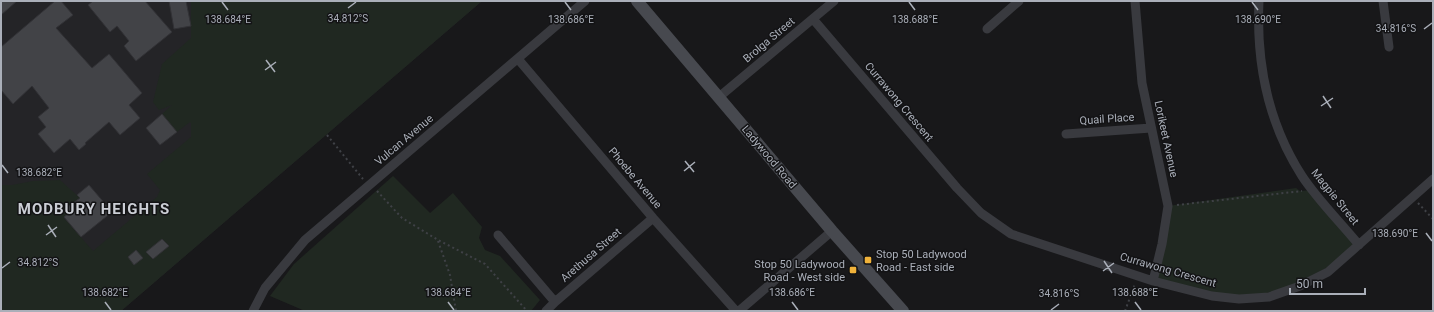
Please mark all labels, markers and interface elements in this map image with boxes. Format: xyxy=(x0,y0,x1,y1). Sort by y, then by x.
text: 34.812°S xyxy=(328,13,368,24)
text: 138.684°E xyxy=(205,14,251,25)
text: 138.686°E xyxy=(548,14,594,25)
street label: Brolga Street xyxy=(741,14,798,65)
text: 138.688°E xyxy=(892,14,938,25)
text: 138.690°E xyxy=(1235,14,1281,25)
text: 34.816°S xyxy=(1376,23,1416,34)
street label: Currawong Crescent xyxy=(862,60,936,145)
street label: Lorikeet Avenue xyxy=(1152,99,1181,179)
street label: Quail Place xyxy=(1079,111,1135,127)
street label: Vulcan Avenue xyxy=(372,112,436,168)
street label: Ladywood Road xyxy=(739,123,799,191)
street label: Phoebe Avenue xyxy=(606,145,664,211)
street label: Magpie Street xyxy=(1308,166,1362,228)
text: 138.682°E xyxy=(16,167,62,178)
district label: MODBURY HEIGHTS xyxy=(18,200,170,218)
street label: Arethusa Street xyxy=(558,225,624,285)
text: 138.690°E xyxy=(1372,228,1418,239)
place label: Stop 50 Ladywood Road - East side xyxy=(876,248,967,274)
street label: Currawong Crescent xyxy=(1118,250,1218,290)
marker: Stop 50 Ladywood Road - East side xyxy=(863,255,873,265)
text: 34.812°S xyxy=(18,257,58,268)
place label: Stop 50 Ladywood Road - West side xyxy=(754,258,845,284)
marker: Stop 50 Ladywood Road - West side xyxy=(848,265,858,275)
scale bar xyxy=(1290,270,1365,296)
text: 50 m xyxy=(1296,277,1323,291)
text: 138.682°E xyxy=(82,287,128,298)
text: 138.684°E xyxy=(425,287,471,298)
text: 138.686°E xyxy=(769,287,815,298)
text: 138.688°E xyxy=(1112,287,1158,298)
text: 34.816°S xyxy=(1039,288,1079,299)

